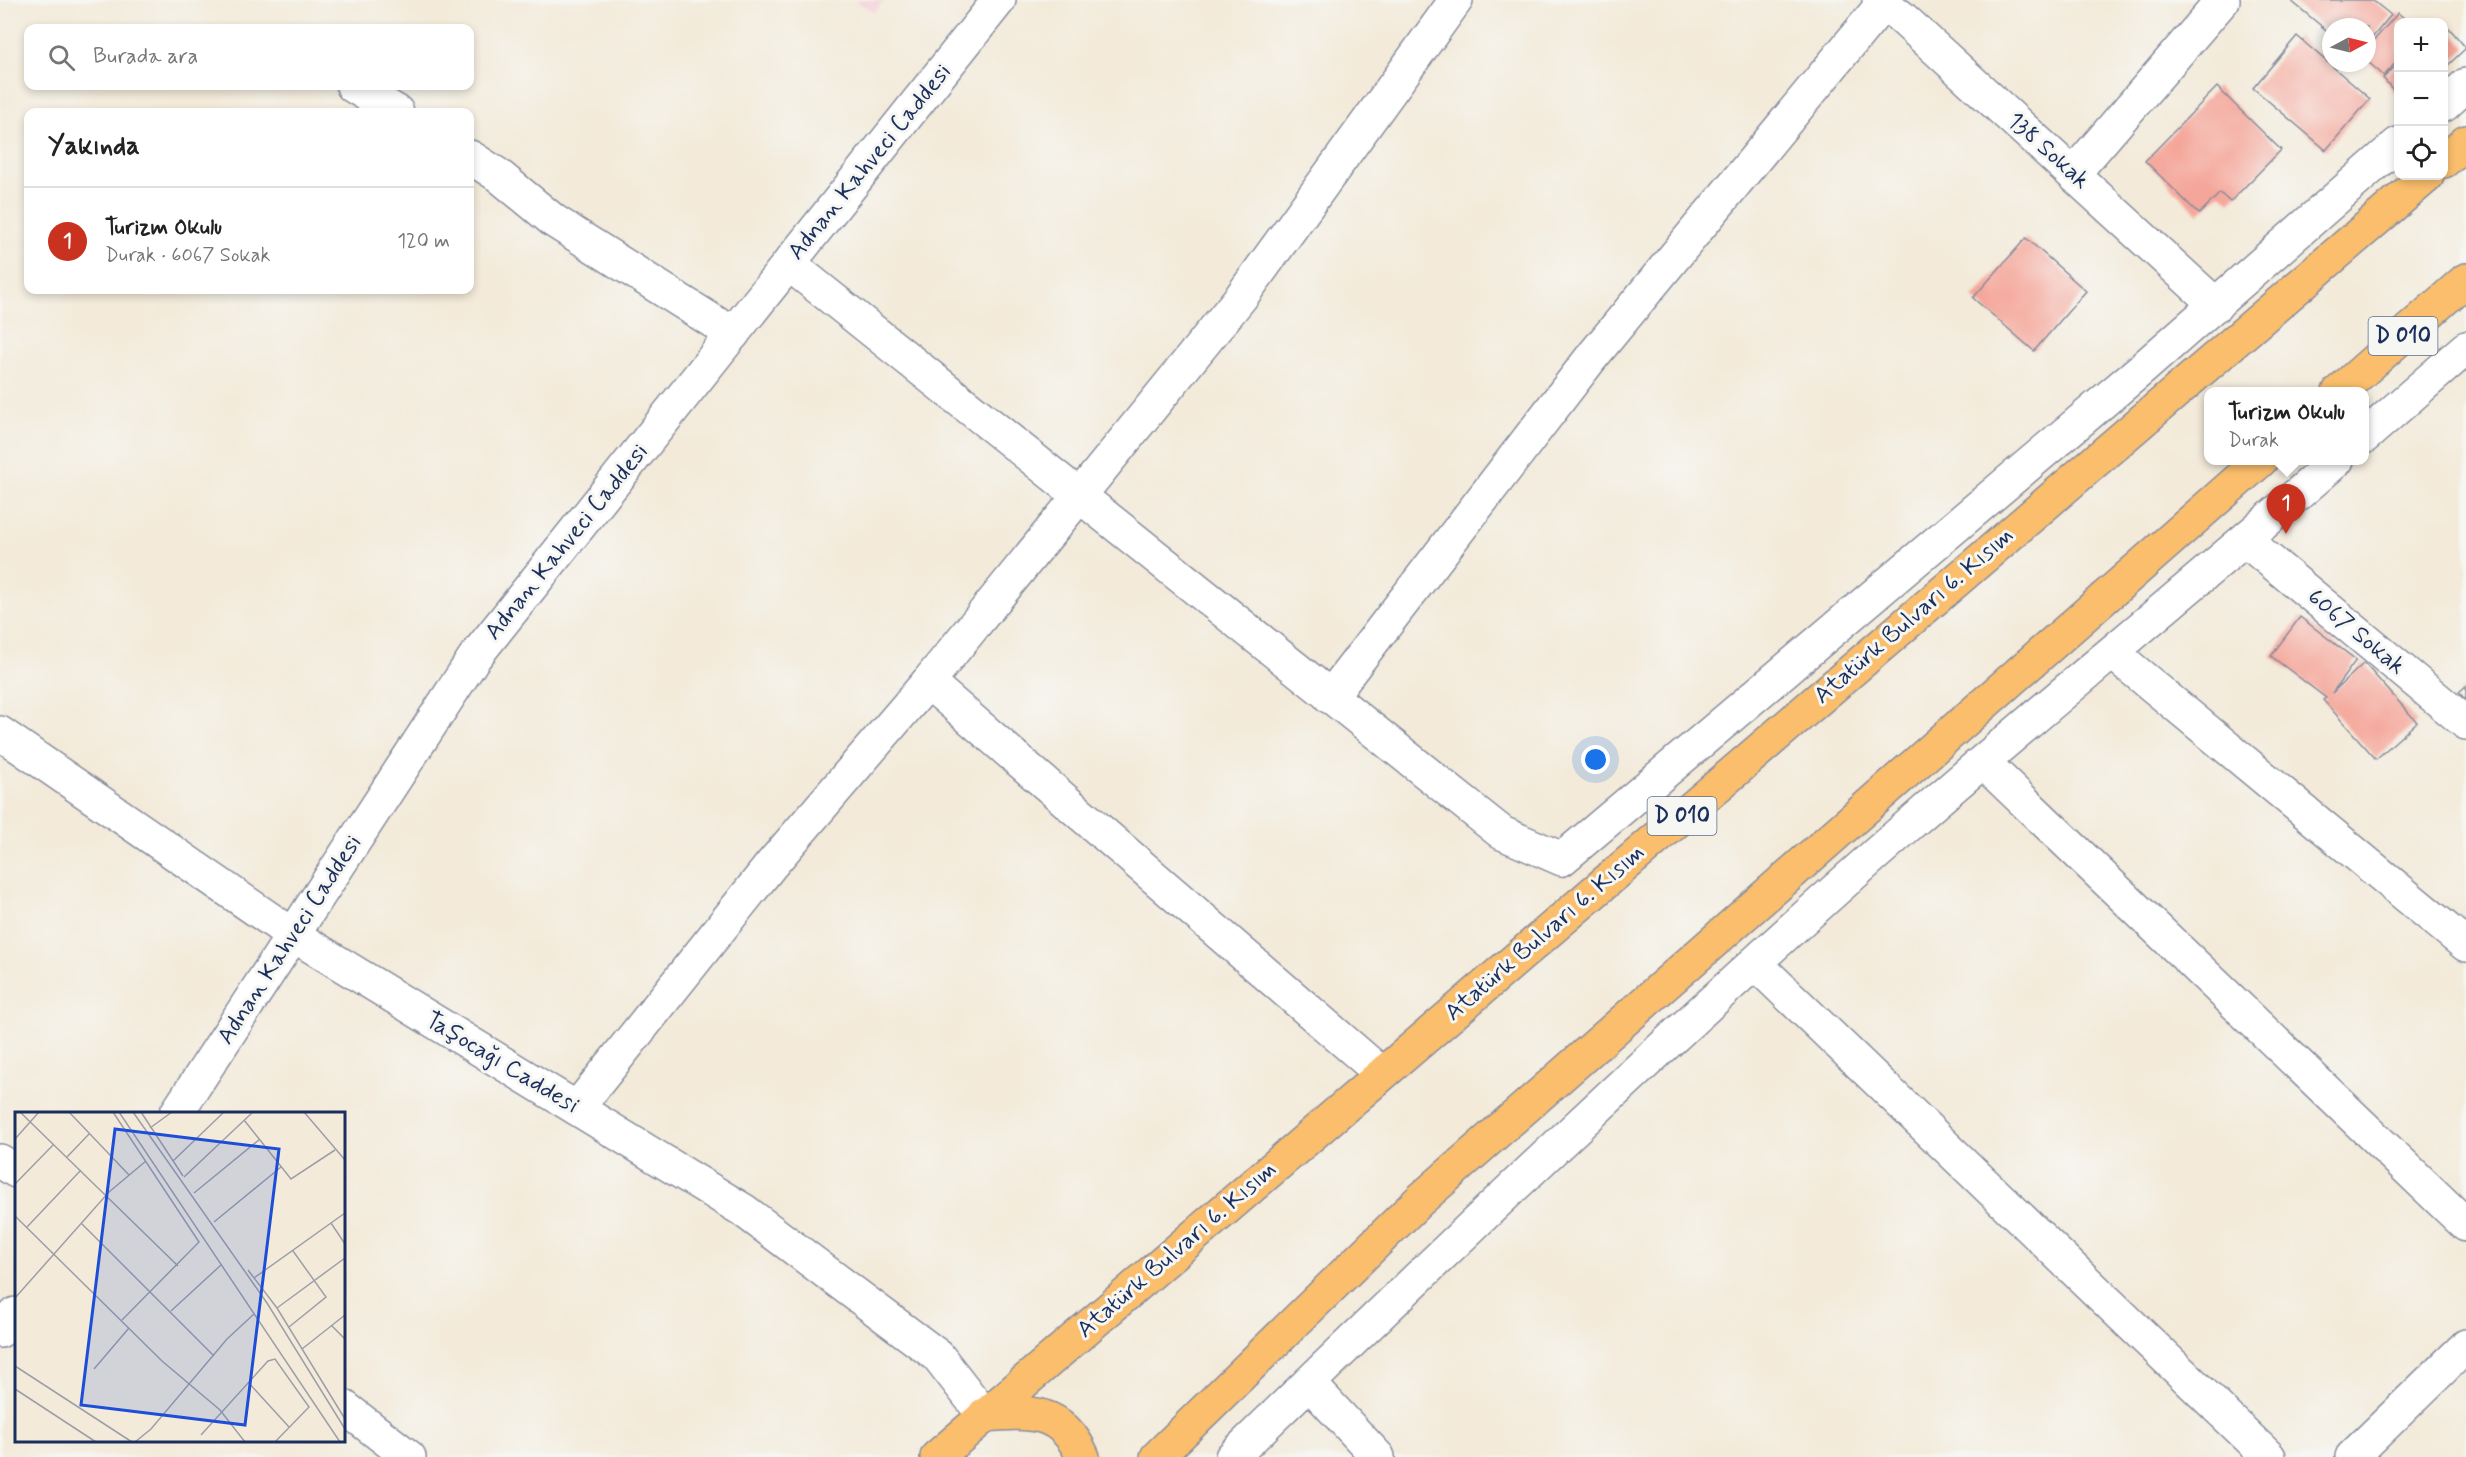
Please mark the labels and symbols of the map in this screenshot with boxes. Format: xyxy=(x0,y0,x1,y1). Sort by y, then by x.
north arrow xyxy=(2322,18,2376,72)
street label: Adnan Kahveci Caddesi xyxy=(781,57,959,267)
street label: 138 Sokak xyxy=(2000,106,2096,196)
road number: D 010 xyxy=(2368,317,2438,355)
street label: Adnan Kahveci Caddesi xyxy=(478,437,656,647)
pin: 1 xyxy=(2266,484,2306,534)
street label: Atatürk Bulvarı 6. Kısım xyxy=(1808,521,2020,711)
street label: 6067 Sokak xyxy=(2300,582,2412,682)
your location xyxy=(1581,745,1610,774)
road number: D 010 xyxy=(1648,797,1716,835)
street label: Adnan Kahveci Caddesi xyxy=(211,829,369,1051)
street label: Atatürk Bulvarı 6. Kısım xyxy=(1439,838,1651,1028)
street label: Taşocağı Caddesi xyxy=(419,1005,585,1121)
inset map xyxy=(15,1112,345,1442)
street label: Atatürk Bulvarı 6. Kısım xyxy=(1071,1155,1283,1345)

